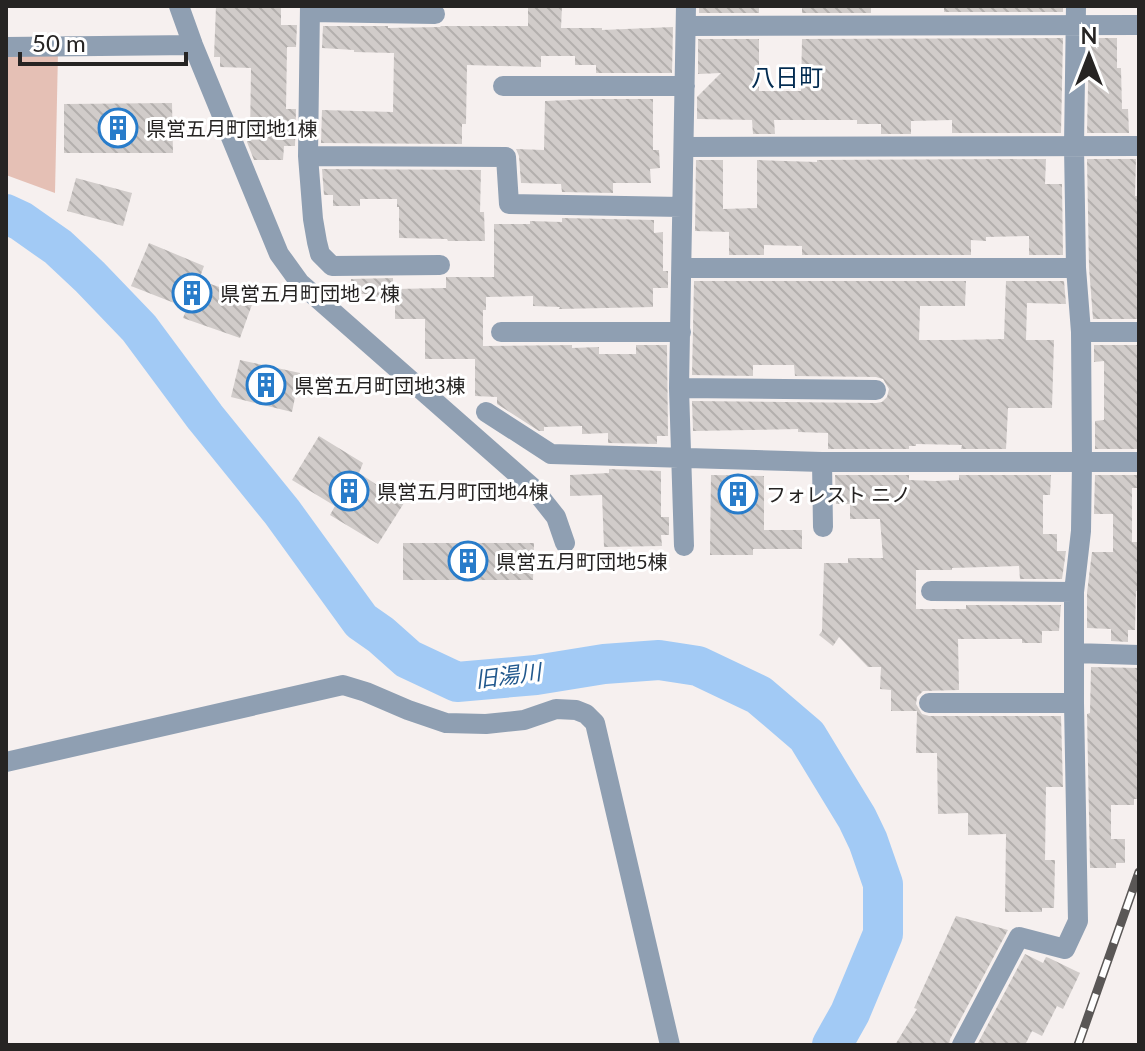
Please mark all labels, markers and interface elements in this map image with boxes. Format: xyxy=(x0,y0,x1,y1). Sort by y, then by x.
scale bar xyxy=(20,16,186,66)
north arrow xyxy=(1049,16,1129,96)
text: N xyxy=(1081,22,1097,49)
text: 50 m xyxy=(32,28,86,57)
district label: 八日町 xyxy=(751,62,823,91)
building icon: 県営五月町団地1棟 xyxy=(97,107,139,149)
place label: 県営五月町団地1棟 xyxy=(146,116,318,140)
building icon: 県営五月町団地２棟 xyxy=(171,272,213,314)
place label: 県営五月町団地２棟 xyxy=(220,281,400,305)
building icon: 県営五月町団地3棟 xyxy=(245,364,287,406)
place label: 県営五月町団地3棟 xyxy=(294,373,466,397)
building icon: 県営五月町団地4棟 xyxy=(328,470,370,512)
building icon: フォレスト ニノ xyxy=(717,473,759,515)
place label: 県営五月町団地4棟 xyxy=(377,479,549,503)
place label: フォレスト ニノ xyxy=(766,482,911,506)
building icon: 県営五月町団地5棟 xyxy=(447,540,489,582)
place label: 県営五月町団地5棟 xyxy=(496,549,668,573)
water label: 旧湯川 xyxy=(474,657,544,692)

